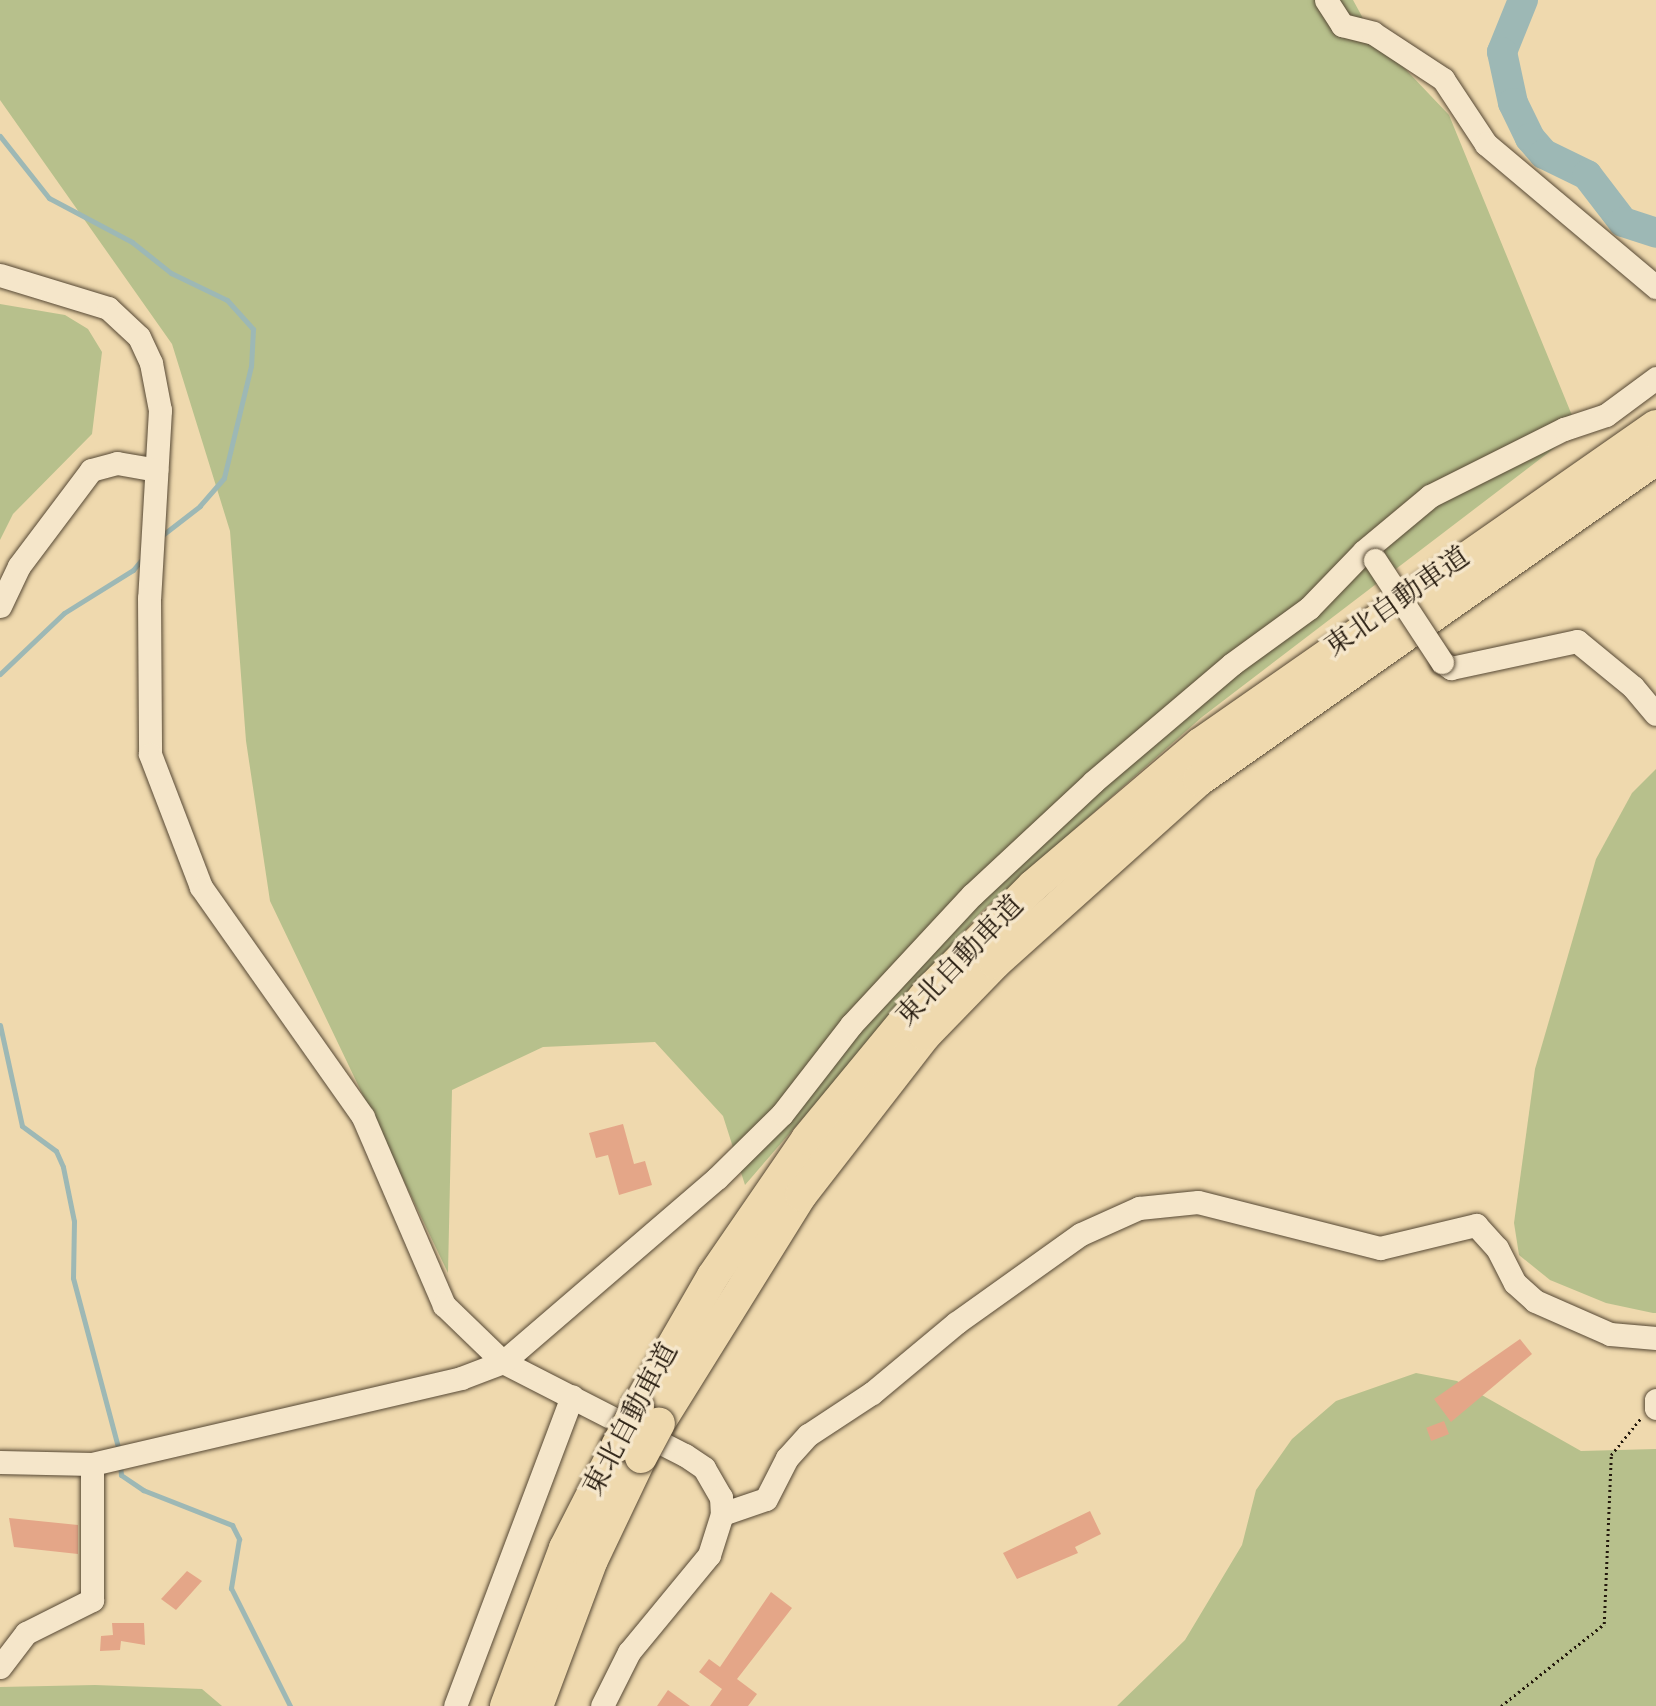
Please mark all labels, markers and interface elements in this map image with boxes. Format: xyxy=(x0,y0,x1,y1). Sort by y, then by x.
street label: 東北自動車道 xyxy=(1320,541,1476,665)
street label: 東北自動車道 xyxy=(891,890,1031,1034)
street label: 東北自動車道 xyxy=(578,1338,686,1502)

